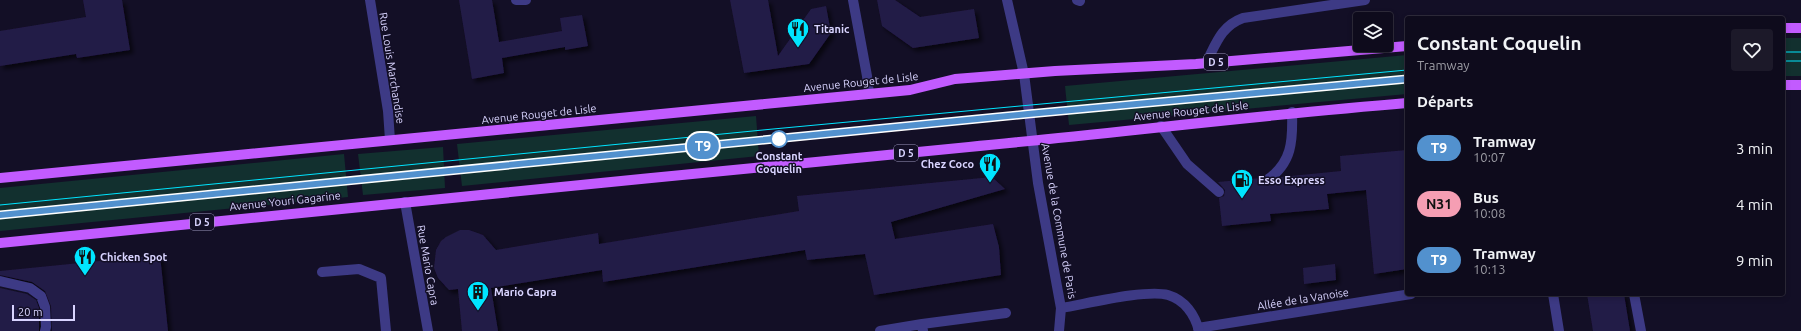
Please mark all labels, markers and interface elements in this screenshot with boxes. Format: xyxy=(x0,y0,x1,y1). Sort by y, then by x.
street label: Rue Louis Marchandise xyxy=(377,11,407,125)
map controls xyxy=(1353,12,1393,52)
button: layers xyxy=(1353,12,1393,52)
restaurant icon: Titanic xyxy=(785,16,811,49)
place label: Titanic xyxy=(814,23,850,35)
button: heart xyxy=(1731,29,1773,71)
text: Constant Coquelin xyxy=(1417,32,1582,54)
road number: D 5 xyxy=(1204,54,1228,70)
text: Tramway xyxy=(1417,58,1470,72)
street label: Avenue Rouget de Lisle xyxy=(803,70,919,94)
text: Départs xyxy=(1417,93,1473,110)
street label: Avenue Rouget de Lisle xyxy=(1133,99,1249,123)
street label: Avenue Rouget de Lisle xyxy=(481,102,597,126)
marker: Constant Coquelin xyxy=(770,130,788,148)
line badge: T9 xyxy=(685,133,721,159)
text: Tramway xyxy=(1473,133,1536,150)
text: T9 xyxy=(695,138,711,154)
text: T9 xyxy=(1431,140,1447,156)
text: 3 min xyxy=(1736,140,1773,157)
street label: Avenue de la Commune de Paris xyxy=(1039,142,1079,300)
road number: D 5 xyxy=(894,145,918,161)
place label: Constant Coquelin xyxy=(756,150,803,175)
text: 10:07 xyxy=(1473,150,1506,164)
restaurant icon: Chez Coco xyxy=(977,151,1003,184)
place label: Chez Coco xyxy=(921,158,974,170)
fuel station icon: Esso Express xyxy=(1229,167,1255,200)
place label: Esso Express xyxy=(1258,174,1325,186)
street label: Avenue Youri Gagarine xyxy=(229,189,341,213)
text: Bus xyxy=(1473,189,1499,206)
text: N31 xyxy=(1426,196,1452,212)
text: 4 min xyxy=(1736,196,1773,213)
text: 10:08 xyxy=(1473,206,1506,220)
road number: D 5 xyxy=(190,214,214,230)
street label: Rue Mario Capra xyxy=(415,224,441,306)
restaurant icon: Chicken Spot xyxy=(72,244,98,277)
text: Tramway xyxy=(1473,245,1536,262)
place label: Chicken Spot xyxy=(100,251,168,263)
text: T9 xyxy=(1431,252,1447,268)
text: 9 min xyxy=(1736,252,1773,269)
text: 10:13 xyxy=(1473,262,1506,276)
building icon: Mario Capra xyxy=(465,279,491,312)
place label: Mario Capra xyxy=(494,286,557,298)
street label: Allée de la Vanoise xyxy=(1256,286,1350,312)
scale bar xyxy=(12,303,75,322)
text: 20 m xyxy=(18,306,42,318)

